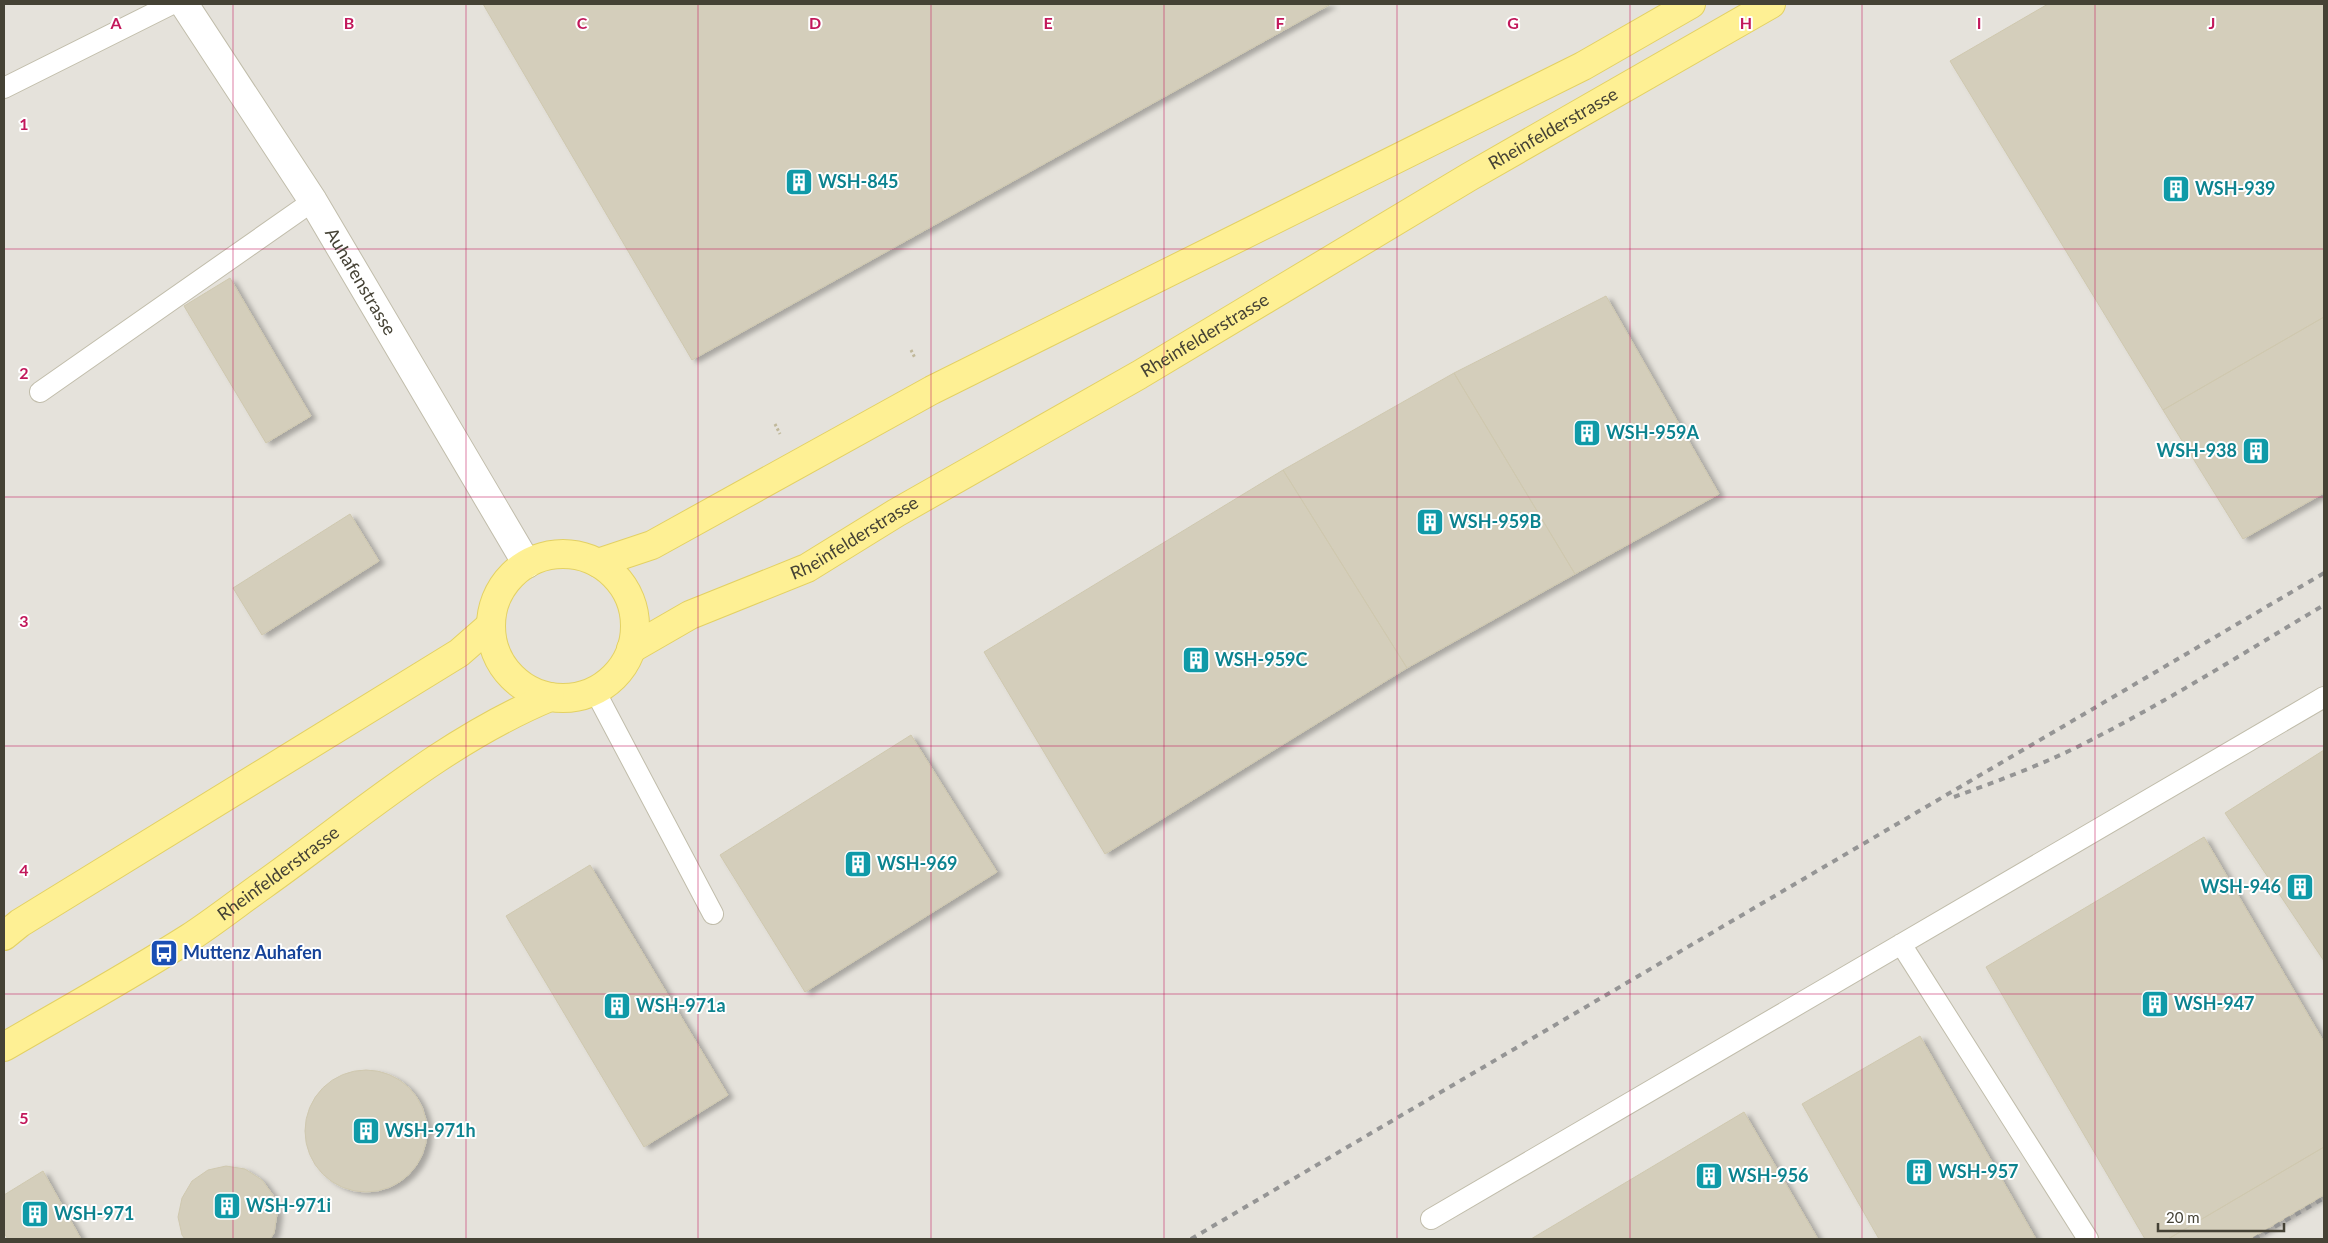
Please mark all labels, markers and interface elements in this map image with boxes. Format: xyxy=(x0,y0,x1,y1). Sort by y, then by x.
text: A xyxy=(109,13,122,32)
text: B xyxy=(344,13,354,32)
text: C xyxy=(577,13,588,32)
text: D xyxy=(809,13,821,32)
text: E xyxy=(1043,13,1053,32)
text: F xyxy=(1275,13,1285,32)
text: G xyxy=(1507,13,1519,32)
text: H xyxy=(1740,13,1752,32)
text: I xyxy=(1977,13,1981,32)
text: J xyxy=(2209,13,2215,32)
street label: Rheinfelderstrasse xyxy=(1484,82,1621,174)
text: 1 xyxy=(19,114,29,133)
building icon: WSH-845 xyxy=(784,167,814,197)
place label: WSH-845 xyxy=(818,170,899,192)
building icon: WSH-939 xyxy=(2161,174,2191,204)
place label: WSH-939 xyxy=(2195,177,2276,199)
street label: Auhafenstrasse xyxy=(321,223,402,339)
street label: Rheinfelderstrasse xyxy=(1136,288,1272,382)
text: 2 xyxy=(19,363,29,382)
building icon: WSH-959A xyxy=(1572,418,1602,448)
place label: WSH-959A xyxy=(1606,421,1700,443)
building icon: WSH-938 xyxy=(2241,436,2271,466)
place label: WSH-938 xyxy=(2156,439,2237,461)
street label: Rheinfelderstrasse xyxy=(787,491,922,584)
building icon: WSH-959B xyxy=(1415,507,1445,537)
place label: WSH-959B xyxy=(1449,510,1542,532)
text: 3 xyxy=(19,611,29,630)
building icon: WSH-959C xyxy=(1181,645,1211,675)
place label: WSH-959C xyxy=(1215,648,1308,670)
street label: Rheinfelderstrasse xyxy=(213,821,343,925)
building icon: WSH-969 xyxy=(843,849,873,879)
place label: WSH-969 xyxy=(877,852,958,874)
text: 4 xyxy=(19,860,29,879)
building icon: WSH-946 xyxy=(2285,872,2315,902)
place label: WSH-946 xyxy=(2200,875,2281,897)
bus stop icon: Muttenz Auhafen xyxy=(149,938,179,968)
place label: Muttenz Auhafen xyxy=(183,941,322,963)
building icon: WSH-947 xyxy=(2140,989,2170,1019)
building icon: WSH-971a xyxy=(602,991,632,1021)
place label: WSH-947 xyxy=(2174,992,2255,1014)
place label: WSH-971a xyxy=(636,994,726,1016)
text: 5 xyxy=(19,1108,29,1127)
building icon: WSH-971h xyxy=(351,1116,381,1146)
place label: WSH-971h xyxy=(385,1119,476,1141)
building icon: WSH-957 xyxy=(1904,1157,1934,1187)
place label: WSH-957 xyxy=(1938,1160,2019,1182)
building icon: WSH-956 xyxy=(1694,1161,1724,1191)
place label: WSH-956 xyxy=(1728,1164,1809,1186)
building icon: WSH-971i xyxy=(212,1191,242,1221)
place label: WSH-971i xyxy=(246,1194,331,1216)
building icon: WSH-971 xyxy=(20,1199,50,1229)
scale bar xyxy=(2158,1200,2284,1232)
place label: WSH-971 xyxy=(54,1202,135,1224)
text: 20 m xyxy=(2166,1208,2200,1226)

